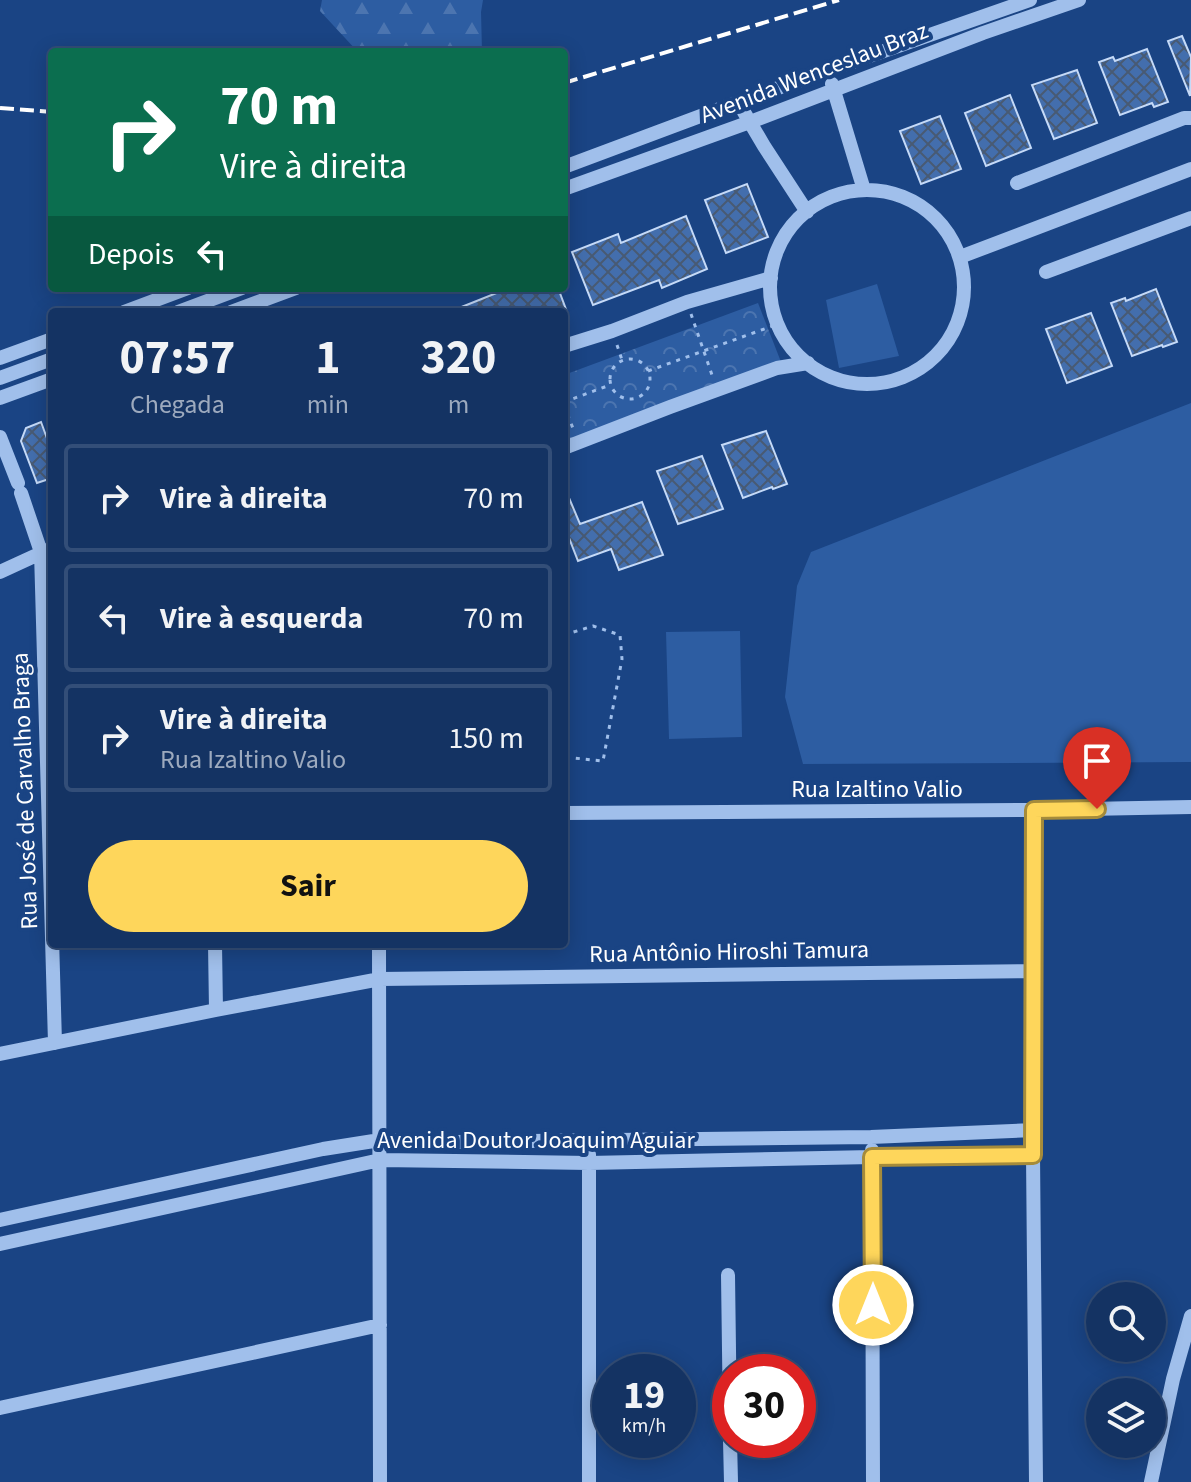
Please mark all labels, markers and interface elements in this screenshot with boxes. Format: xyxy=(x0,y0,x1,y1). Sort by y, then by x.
street label: Avenida Wenceslau Braz xyxy=(695,13,933,133)
text: 70 m xyxy=(220,67,338,146)
icon: right xyxy=(88,80,192,184)
text: Vire à direita xyxy=(220,141,407,192)
icon: left xyxy=(190,232,234,276)
text: Depois xyxy=(88,233,174,276)
text: 07:57 xyxy=(119,324,235,392)
text: 1 xyxy=(315,324,341,392)
text: 320 xyxy=(420,324,496,392)
text: Chegada xyxy=(130,386,225,423)
text: min xyxy=(307,386,349,423)
text: m xyxy=(448,386,469,423)
icon: right xyxy=(92,476,136,520)
text: Vire à direita xyxy=(160,477,328,520)
text: 70 m xyxy=(463,477,524,520)
icon: left xyxy=(92,596,136,640)
text: Vire à esquerda xyxy=(160,597,363,640)
text: 70 m xyxy=(463,597,524,640)
street label: Rua José de Carvalho Braga xyxy=(3,652,47,930)
text: Vire à direita xyxy=(160,698,328,741)
icon: right xyxy=(92,716,136,760)
text: 150 m xyxy=(448,717,524,760)
pin xyxy=(1063,727,1131,809)
icon: arrive xyxy=(1075,739,1119,783)
text: Rua Izaltino Valio xyxy=(160,741,346,778)
street label: Rua Izaltino Valio xyxy=(791,772,963,807)
button: Sair xyxy=(88,840,528,932)
street label: Rua Antônio Hiroshi Tamura xyxy=(589,932,869,972)
street label: Avenida Doutor Joaquim Aguiar xyxy=(377,1123,695,1158)
position arrow xyxy=(831,1263,915,1347)
map controls xyxy=(1086,1282,1166,1458)
button: search xyxy=(1086,1282,1166,1362)
speed limit sign: 30 xyxy=(712,1354,816,1458)
text: 19 xyxy=(623,1367,665,1424)
button: layers xyxy=(1086,1378,1166,1458)
text: km/h xyxy=(622,1412,666,1440)

